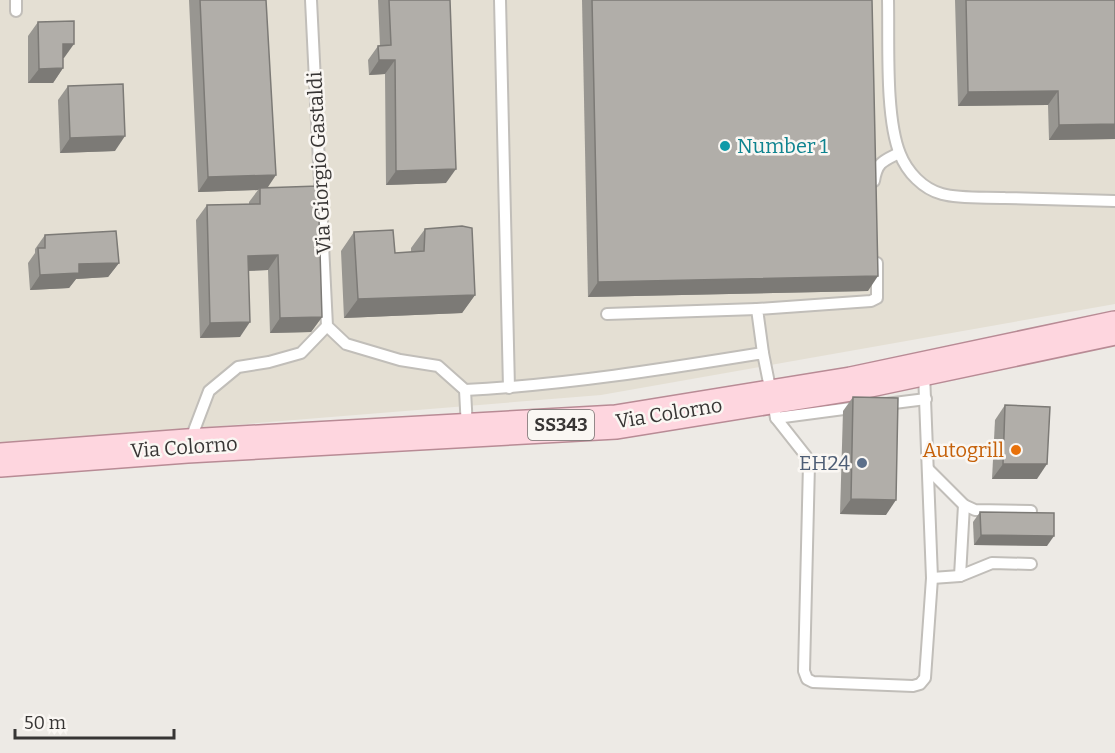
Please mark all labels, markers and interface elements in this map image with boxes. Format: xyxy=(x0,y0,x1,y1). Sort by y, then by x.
street label: Via Giorgio Gastaldi xyxy=(302,71,336,255)
place label: Number 1 xyxy=(737,134,828,158)
marker: Number 1 xyxy=(718,139,732,153)
street label: Via Colorno xyxy=(614,393,724,433)
road number: SS343 xyxy=(528,410,594,440)
street label: Via Colorno xyxy=(130,431,238,463)
place label: Autogrill xyxy=(923,438,1004,462)
marker: Autogrill xyxy=(1009,443,1023,457)
place label: EH24 xyxy=(799,451,850,475)
marker: EH24 xyxy=(855,456,869,470)
scale bar xyxy=(15,702,174,740)
text: 50 m xyxy=(24,712,66,734)

